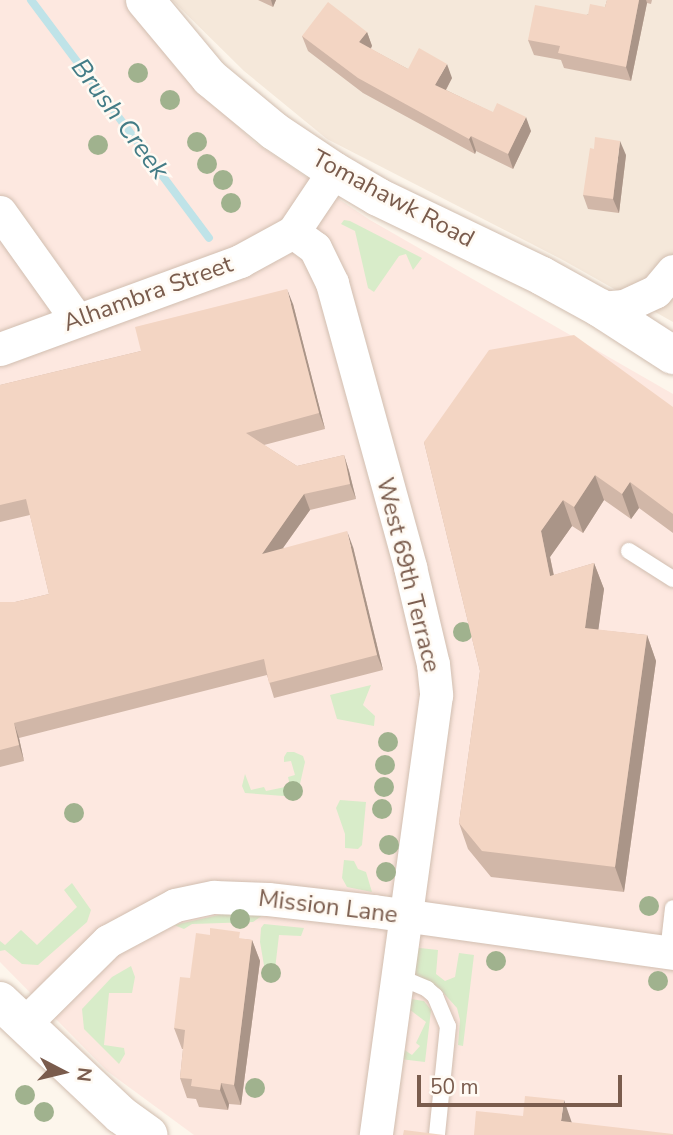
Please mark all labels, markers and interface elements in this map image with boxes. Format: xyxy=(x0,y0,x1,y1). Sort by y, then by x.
water label: Brush Creek xyxy=(65,53,175,185)
street label: Tomahawk Road xyxy=(307,144,479,254)
street label: Alhambra Street xyxy=(59,250,237,338)
street label: West 69th Terrace xyxy=(370,475,446,675)
street label: Mission Lane xyxy=(257,884,399,930)
north arrow xyxy=(28,1037,98,1107)
scale bar xyxy=(421,1062,626,1106)
text: N xyxy=(70,1066,98,1083)
text: 50 m xyxy=(430,1073,479,1101)

